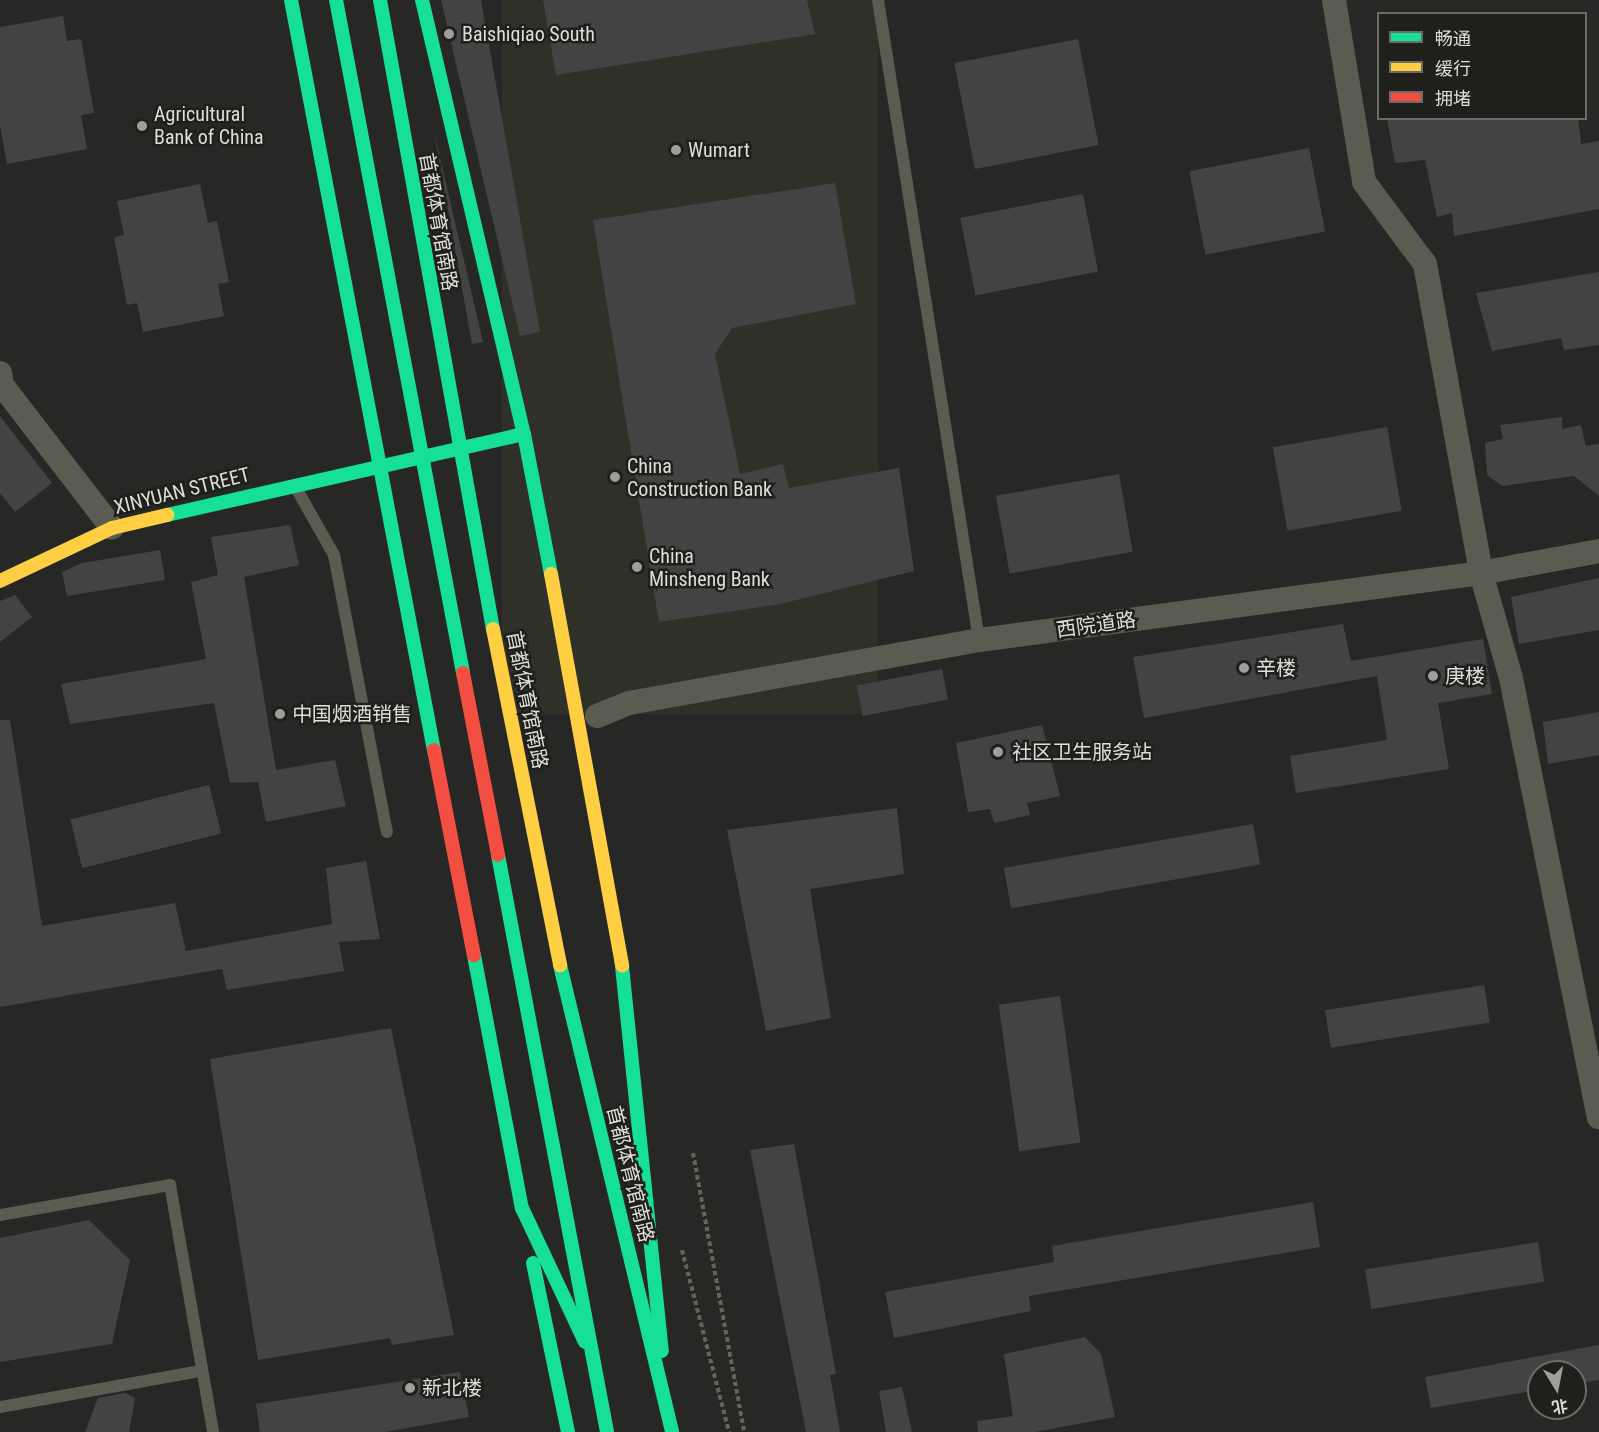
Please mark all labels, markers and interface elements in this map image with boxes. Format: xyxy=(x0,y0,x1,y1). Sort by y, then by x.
legend xyxy=(1377,12,1587,120)
place label: Baishiqiao South xyxy=(462,22,595,46)
marker: Baishiqiao South xyxy=(440,25,458,43)
text: 畅通 xyxy=(1435,28,1471,49)
text: 缓行 xyxy=(1435,58,1471,79)
text: 拥堵 xyxy=(1435,88,1471,109)
place label: Agricultural Bank of China xyxy=(154,102,264,149)
marker: Agricultural Bank of China xyxy=(135,119,149,133)
place label: Wumart xyxy=(688,138,750,162)
marker: Wumart xyxy=(669,143,683,157)
street label: 首都体育馆南路 xyxy=(414,151,462,293)
place label: China Construction Bank xyxy=(627,454,772,501)
street label: XINYUAN STREET xyxy=(112,463,252,519)
marker: China Construction Bank xyxy=(608,470,622,484)
place label: China Minsheng Bank xyxy=(649,544,770,591)
marker: China Minsheng Bank xyxy=(630,560,644,574)
street label: 西院道路 xyxy=(1055,608,1137,642)
street label: 首都体育馆南路 xyxy=(502,629,552,771)
place label: 辛楼 xyxy=(1256,656,1296,680)
marker: 辛楼 xyxy=(1237,661,1251,675)
place label: 庚楼 xyxy=(1445,664,1485,688)
marker: 庚楼 xyxy=(1426,669,1440,683)
place label: 中国烟酒销售 xyxy=(292,702,412,726)
marker: 中国烟酒销售 xyxy=(273,707,287,721)
place label: 社区卫生服务站 xyxy=(1012,740,1152,764)
marker: 社区卫生服务站 xyxy=(989,743,1007,761)
street label: 首都体育馆南路 xyxy=(601,1103,659,1245)
north arrow xyxy=(1527,1360,1587,1420)
place label: 新北楼 xyxy=(422,1376,482,1400)
marker: 新北楼 xyxy=(403,1381,417,1395)
text: 北 xyxy=(1550,1396,1569,1417)

